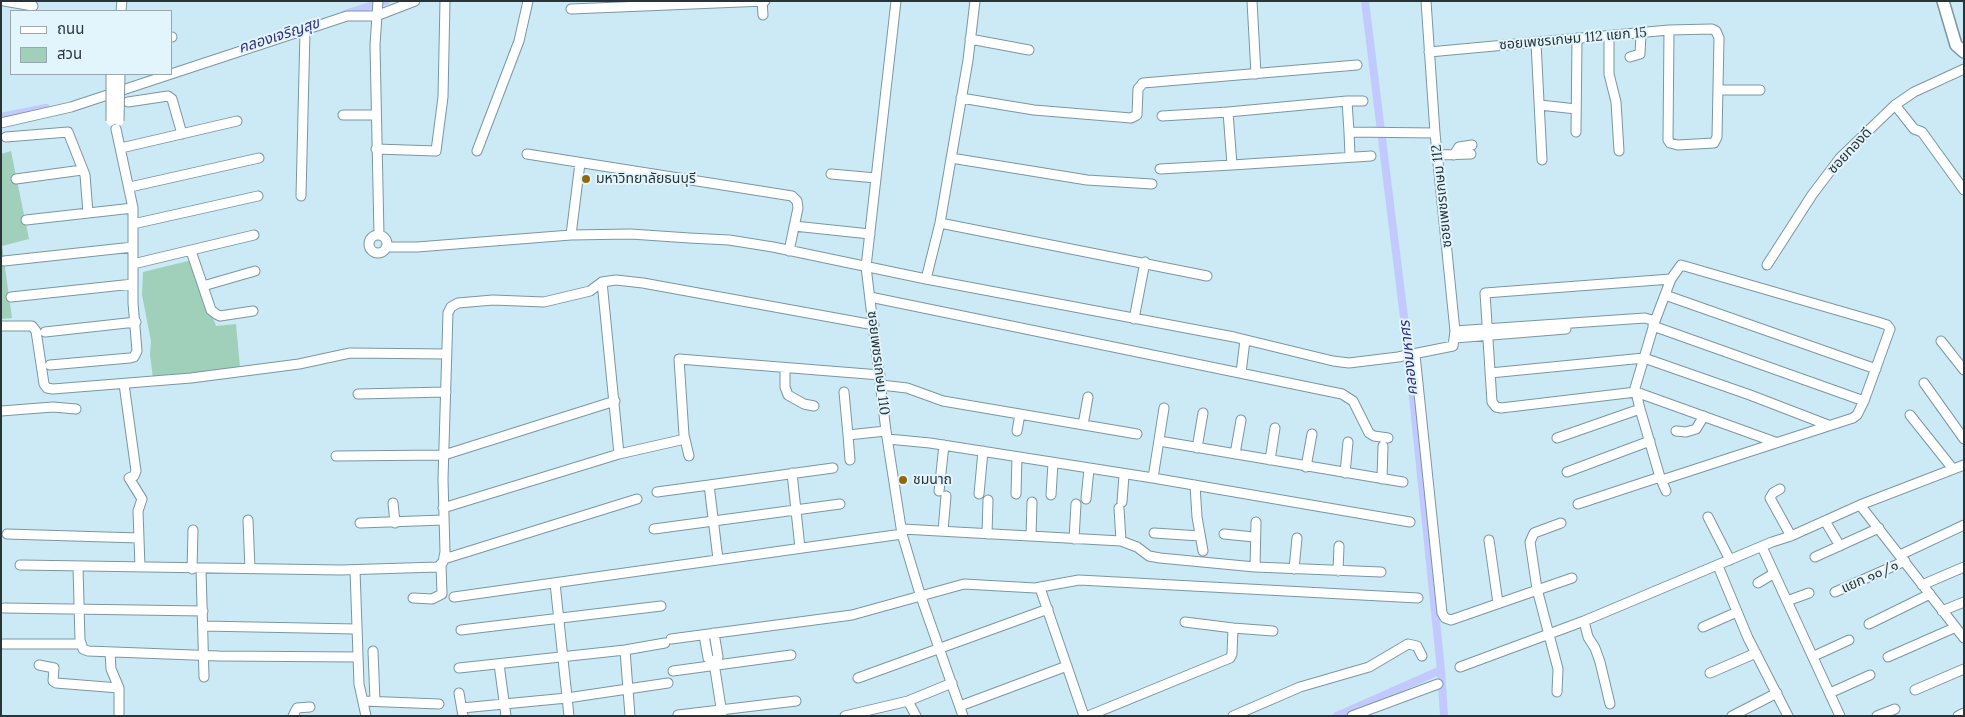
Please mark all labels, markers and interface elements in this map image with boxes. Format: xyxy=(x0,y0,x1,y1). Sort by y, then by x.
legend xyxy=(10,10,172,75)
water label: คลองเจริญสุข xyxy=(236,14,322,58)
text: ถนน xyxy=(57,19,84,38)
street label: ซอยเพชรเกษม 112 แยก 15 xyxy=(1499,24,1647,54)
text: สวน xyxy=(57,44,82,63)
street label: ซอยทองดี xyxy=(1824,124,1876,178)
street label: ซอยเพชรเกษม 112 xyxy=(1428,144,1456,248)
place label: มหาวิทยาลัยธนบุรี xyxy=(596,171,696,187)
marker: มหาวิทยาลัยธนบุรี xyxy=(580,173,592,185)
street label: ซอยเพชรเกษม 110 xyxy=(863,310,893,416)
water label: คลองมหาศร xyxy=(1396,320,1422,396)
place label: ชมนาถ xyxy=(913,472,952,488)
marker: ชมนาถ xyxy=(897,474,909,486)
street label: แยก ๑๐/๑ xyxy=(1839,557,1901,597)

